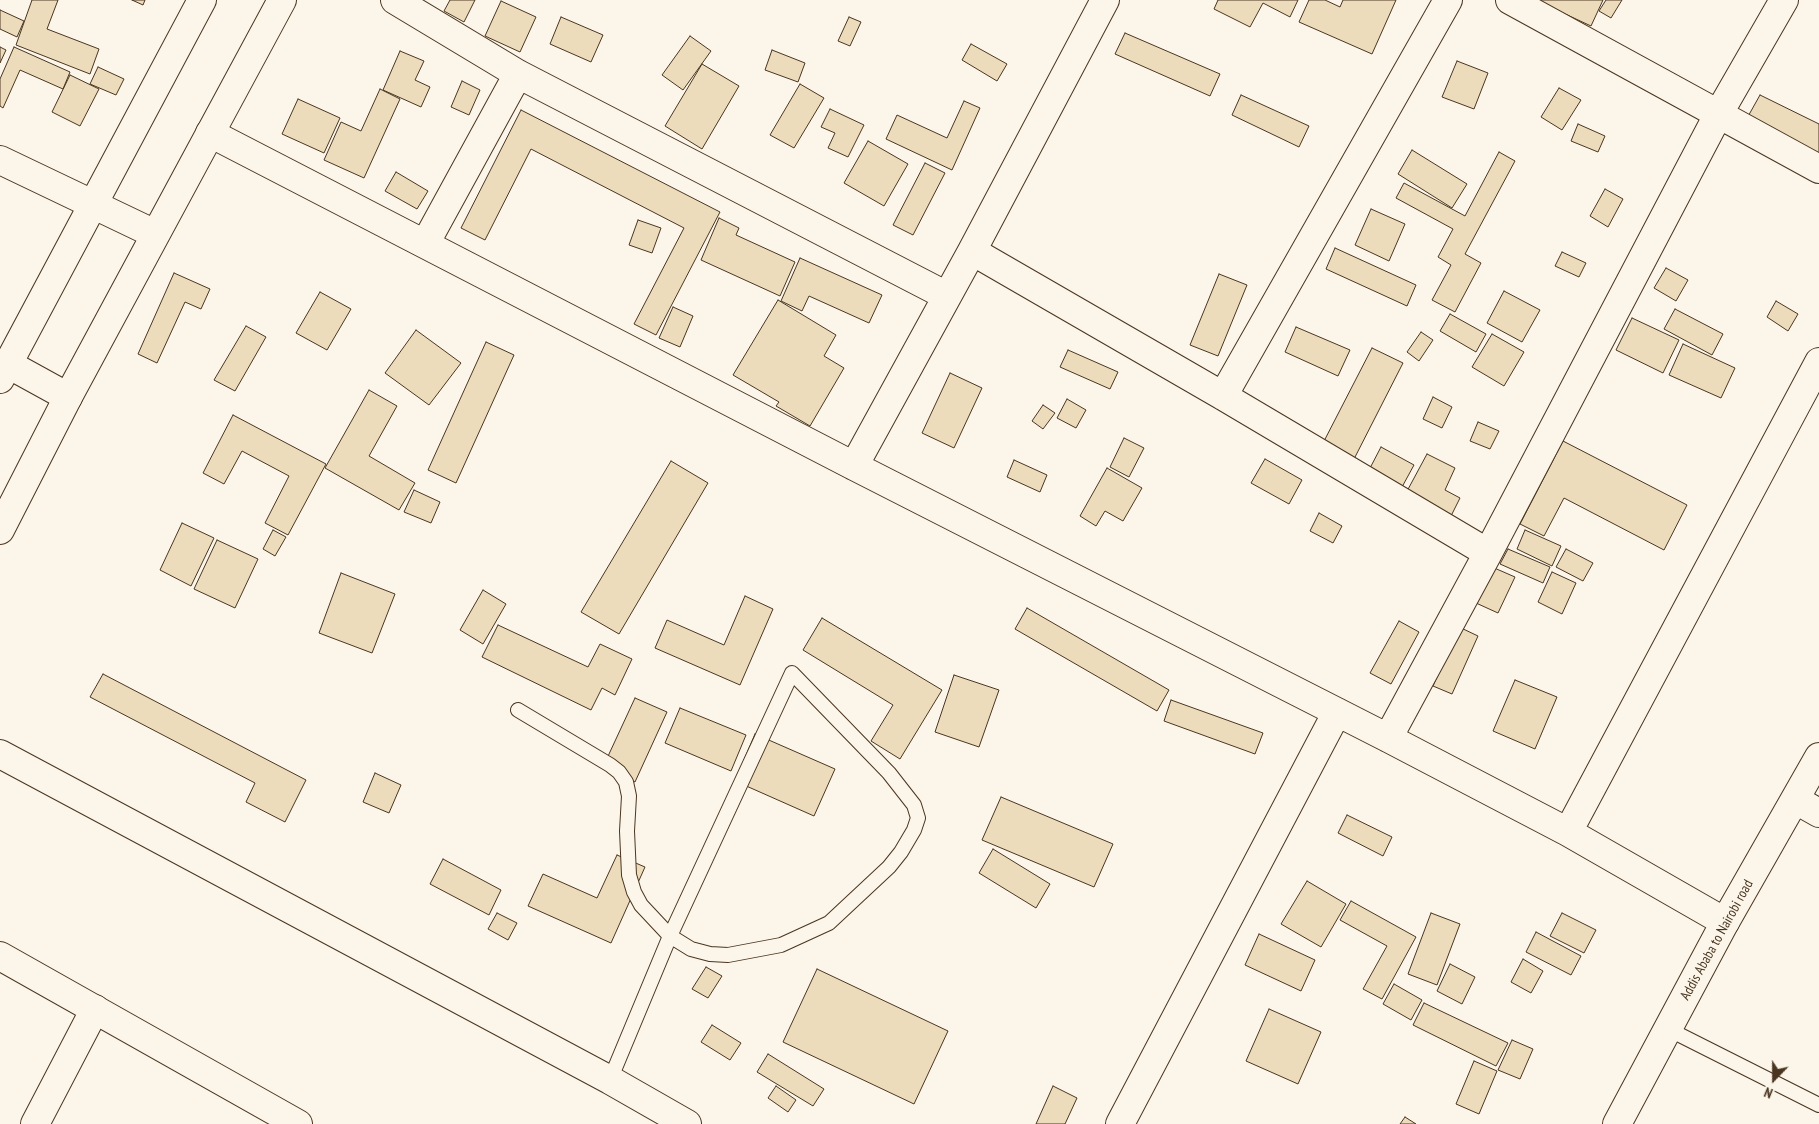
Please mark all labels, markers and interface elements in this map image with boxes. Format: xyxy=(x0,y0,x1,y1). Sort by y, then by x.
street label: Addis Ababa to Nairobi road xyxy=(1677,877,1757,1003)
north arrow xyxy=(1749,1054,1799,1104)
text: N xyxy=(1762,1083,1775,1103)

